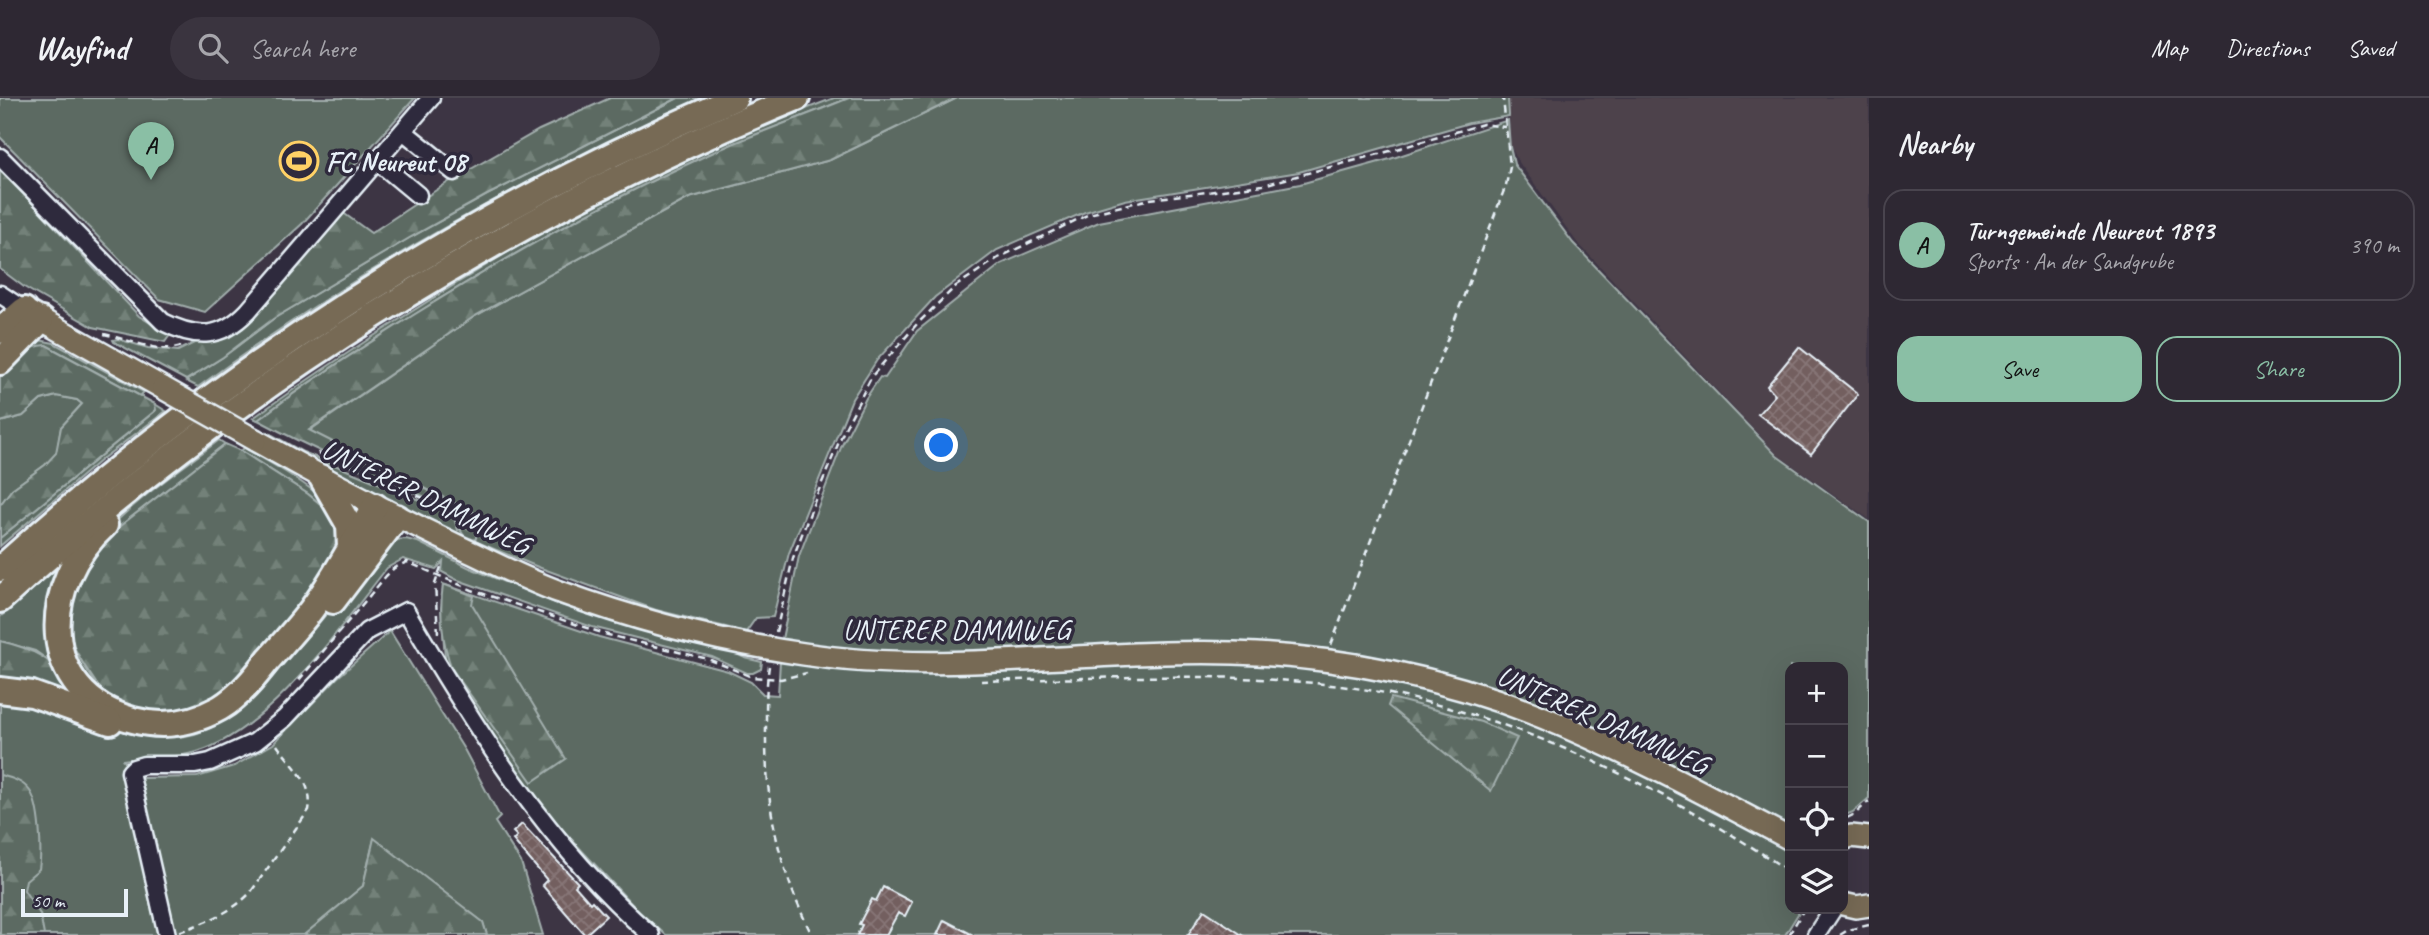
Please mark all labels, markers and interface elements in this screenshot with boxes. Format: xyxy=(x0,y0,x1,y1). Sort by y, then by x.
search box xyxy=(170,17,660,80)
text: Wayfind xyxy=(35,27,128,69)
icon: search xyxy=(194,29,232,67)
text: Search here xyxy=(250,32,356,65)
text: Map xyxy=(2151,33,2188,63)
text: Directions xyxy=(2226,33,2309,63)
text: Saved xyxy=(2347,33,2394,63)
pin: A xyxy=(128,122,174,180)
text: Nearby xyxy=(1897,125,1973,163)
sports icon: FC Neureut 08 xyxy=(278,140,320,182)
place label: FC Neureut 08 xyxy=(326,144,470,179)
text: Turngemeinde Neureut 1893 xyxy=(1966,214,2214,247)
text: A xyxy=(1916,231,1928,260)
text: 390 m xyxy=(2350,231,2399,260)
text: Sports · An der Sandgrube xyxy=(1966,247,2173,276)
button: Save xyxy=(1897,336,2142,402)
button: Share xyxy=(2156,336,2401,402)
your location xyxy=(924,428,958,462)
street label: UNTERER DAMMWEG xyxy=(316,431,539,564)
street label: UNTERER DAMMWEG xyxy=(843,612,1073,647)
street label: UNTERER DAMMWEG xyxy=(1492,657,1717,783)
map controls xyxy=(1785,662,1848,914)
button: + xyxy=(1785,662,1848,725)
button: − xyxy=(1785,725,1848,788)
button: locate xyxy=(1785,788,1848,851)
button: layers xyxy=(1785,851,1848,914)
scale bar xyxy=(21,886,128,918)
text: 50 m xyxy=(32,889,64,913)

